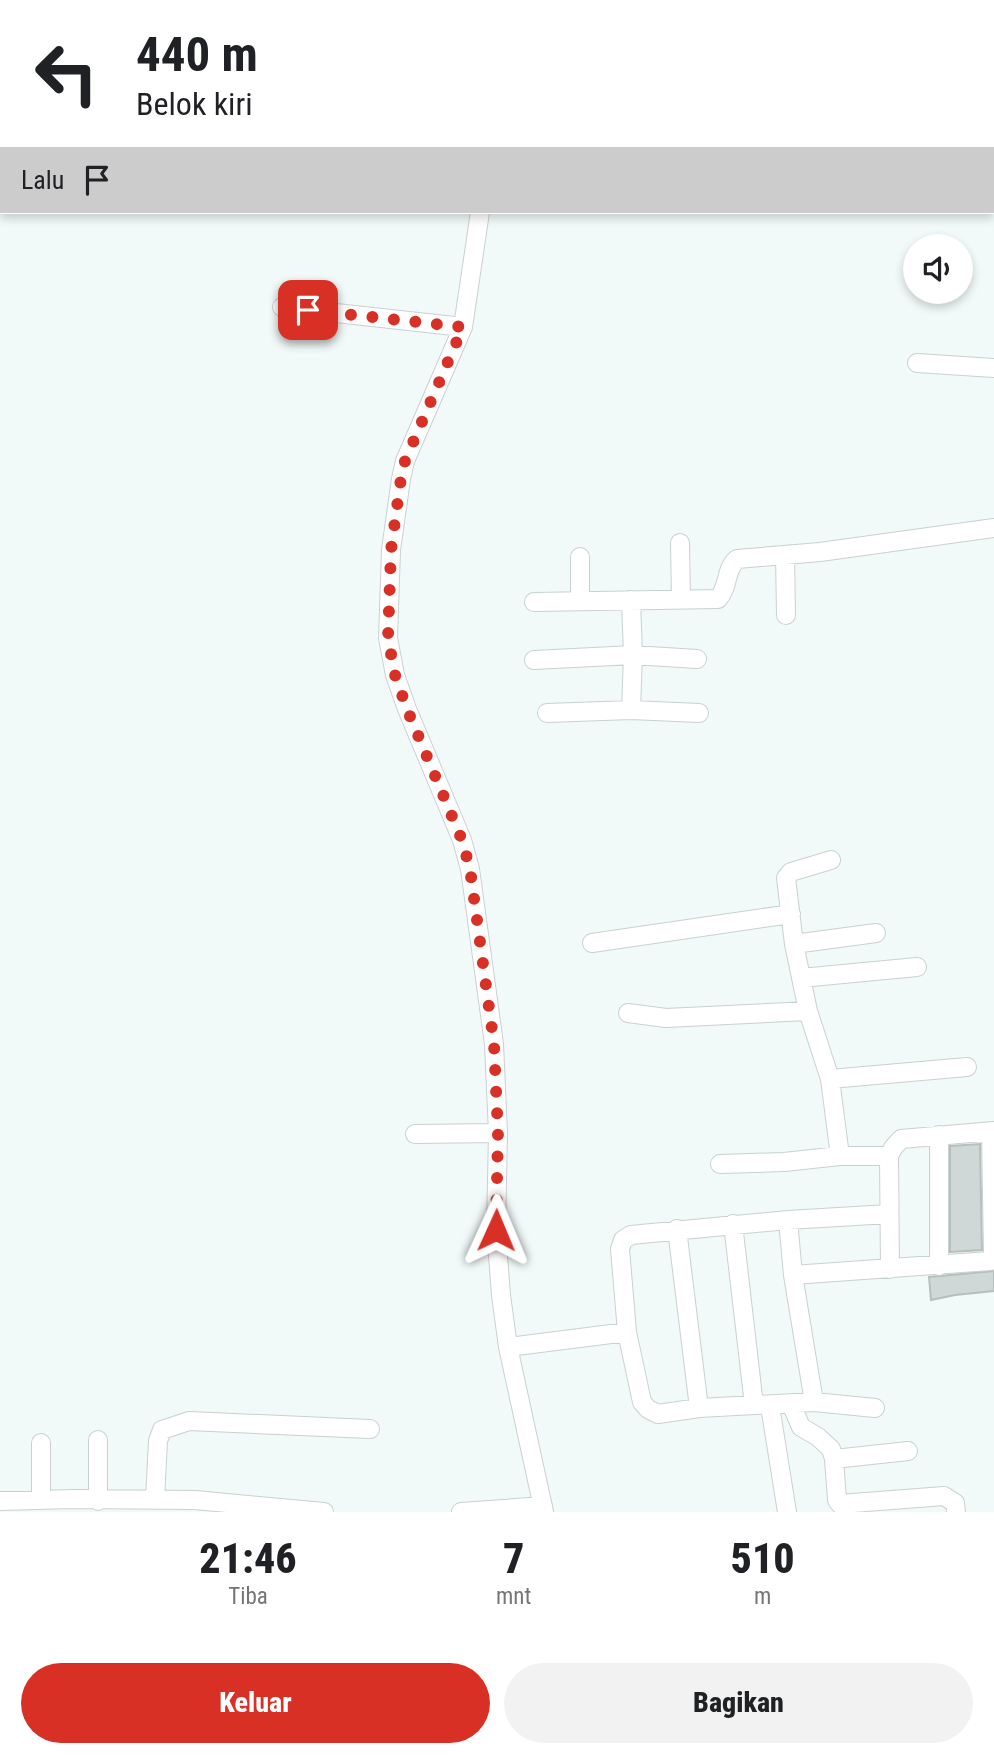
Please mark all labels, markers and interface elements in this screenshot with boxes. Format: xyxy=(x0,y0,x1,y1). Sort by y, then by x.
text: 440 m xyxy=(136,26,258,83)
icon: left xyxy=(21,28,112,119)
text: Belok kiri xyxy=(136,85,253,123)
icon: arrive xyxy=(78,161,116,199)
text: Lalu xyxy=(21,165,64,195)
map controls xyxy=(903,234,973,304)
button: sound xyxy=(903,234,973,304)
pin xyxy=(278,280,338,340)
icon: arrive xyxy=(289,291,327,329)
position arrow xyxy=(459,1193,533,1267)
text: 21:46 xyxy=(199,1534,297,1583)
text: 7 xyxy=(503,1534,524,1583)
text: 510 xyxy=(731,1534,795,1583)
text: Tiba xyxy=(228,1583,268,1610)
text: mnt xyxy=(496,1583,531,1610)
text: m xyxy=(754,1583,771,1610)
button: Keluar xyxy=(21,1663,490,1743)
button: Bagikan xyxy=(504,1663,973,1743)

